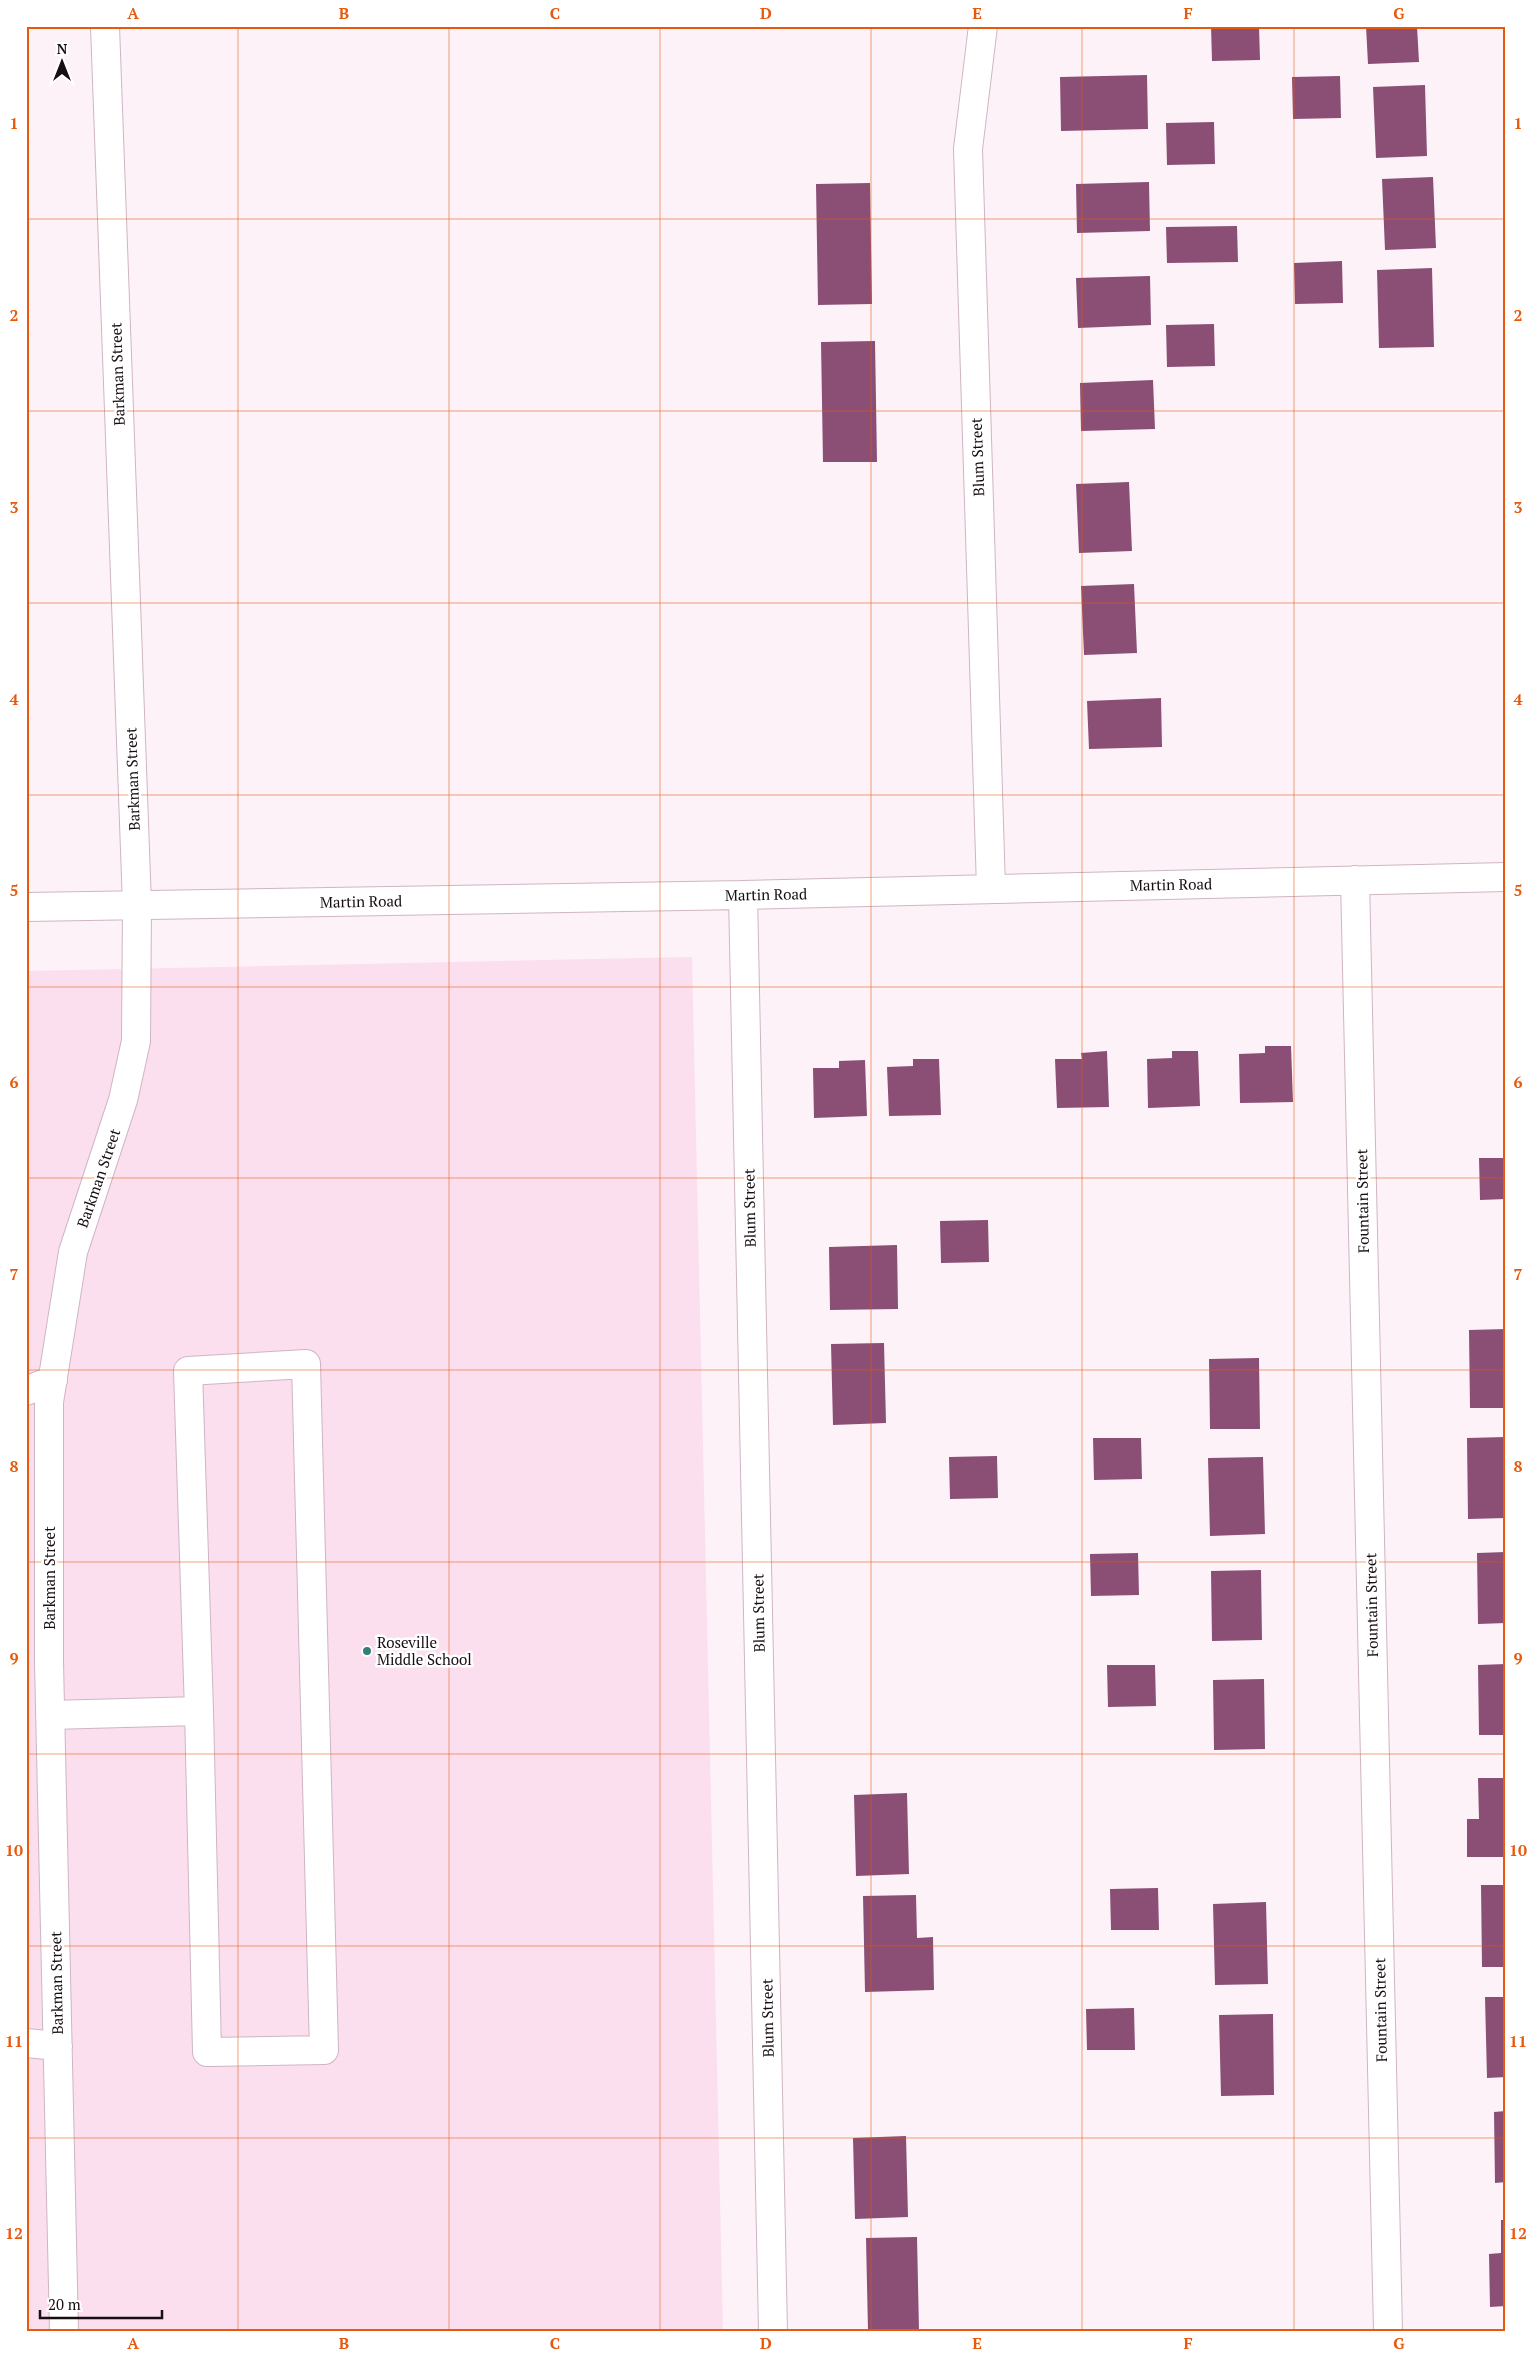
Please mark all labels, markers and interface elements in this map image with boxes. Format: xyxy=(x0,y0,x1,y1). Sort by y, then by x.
text: A xyxy=(127,2,139,24)
text: B xyxy=(339,2,349,24)
text: C xyxy=(550,2,560,24)
text: D xyxy=(760,2,772,24)
text: E xyxy=(972,2,982,24)
text: F xyxy=(1183,2,1193,24)
text: G xyxy=(1393,2,1405,24)
north arrow xyxy=(38,38,88,88)
text: N xyxy=(57,39,68,58)
text: 1 xyxy=(9,112,19,134)
text: 1 xyxy=(1513,112,1523,134)
text: 2 xyxy=(9,304,19,326)
text: 2 xyxy=(1513,304,1523,326)
street label: Barkman Street xyxy=(105,322,129,426)
street label: Blum Street xyxy=(966,417,988,497)
text: 3 xyxy=(9,496,19,518)
text: 3 xyxy=(1513,496,1523,518)
text: 4 xyxy=(9,688,19,710)
text: 4 xyxy=(1513,688,1523,710)
street label: Barkman Street xyxy=(120,727,144,831)
street label: Martin Road xyxy=(1130,873,1212,895)
text: 5 xyxy=(9,879,19,901)
text: 5 xyxy=(1513,879,1523,901)
street label: Martin Road xyxy=(725,883,807,905)
street label: Martin Road xyxy=(320,890,402,912)
text: 6 xyxy=(9,1071,19,1093)
text: 6 xyxy=(1513,1071,1523,1093)
street label: Barkman Street xyxy=(72,1125,124,1230)
street label: Fountain Street xyxy=(1351,1148,1373,1253)
street label: Blum Street xyxy=(738,1168,760,1248)
text: 7 xyxy=(9,1263,19,1285)
text: 7 xyxy=(1513,1263,1523,1285)
text: 8 xyxy=(9,1455,19,1477)
text: 8 xyxy=(1513,1455,1523,1477)
street label: Barkman Street xyxy=(39,1526,59,1630)
street label: Fountain Street xyxy=(1360,1552,1382,1657)
street label: Blum Street xyxy=(747,1573,769,1653)
place label: Roseville Middle School xyxy=(377,1632,472,1669)
marker: Roseville Middle School xyxy=(361,1645,373,1657)
text: 9 xyxy=(9,1647,19,1669)
text: 9 xyxy=(1513,1647,1523,1669)
text: 10 xyxy=(5,1839,23,1861)
text: 10 xyxy=(1509,1839,1527,1861)
street label: Barkman Street xyxy=(45,1931,67,2035)
street label: Fountain Street xyxy=(1369,1957,1391,2062)
street label: Blum Street xyxy=(756,1978,778,2058)
text: 11 xyxy=(5,2030,23,2052)
text: 11 xyxy=(1509,2030,1527,2052)
text: 12 xyxy=(5,2222,23,2244)
text: 12 xyxy=(1509,2222,1527,2244)
scale bar xyxy=(40,2287,162,2319)
text: 20 m xyxy=(48,2294,81,2314)
text: A xyxy=(127,2332,139,2354)
text: B xyxy=(339,2332,349,2354)
text: C xyxy=(550,2332,560,2354)
text: D xyxy=(760,2332,772,2354)
text: E xyxy=(972,2332,982,2354)
text: F xyxy=(1183,2332,1193,2354)
text: G xyxy=(1393,2332,1405,2354)

